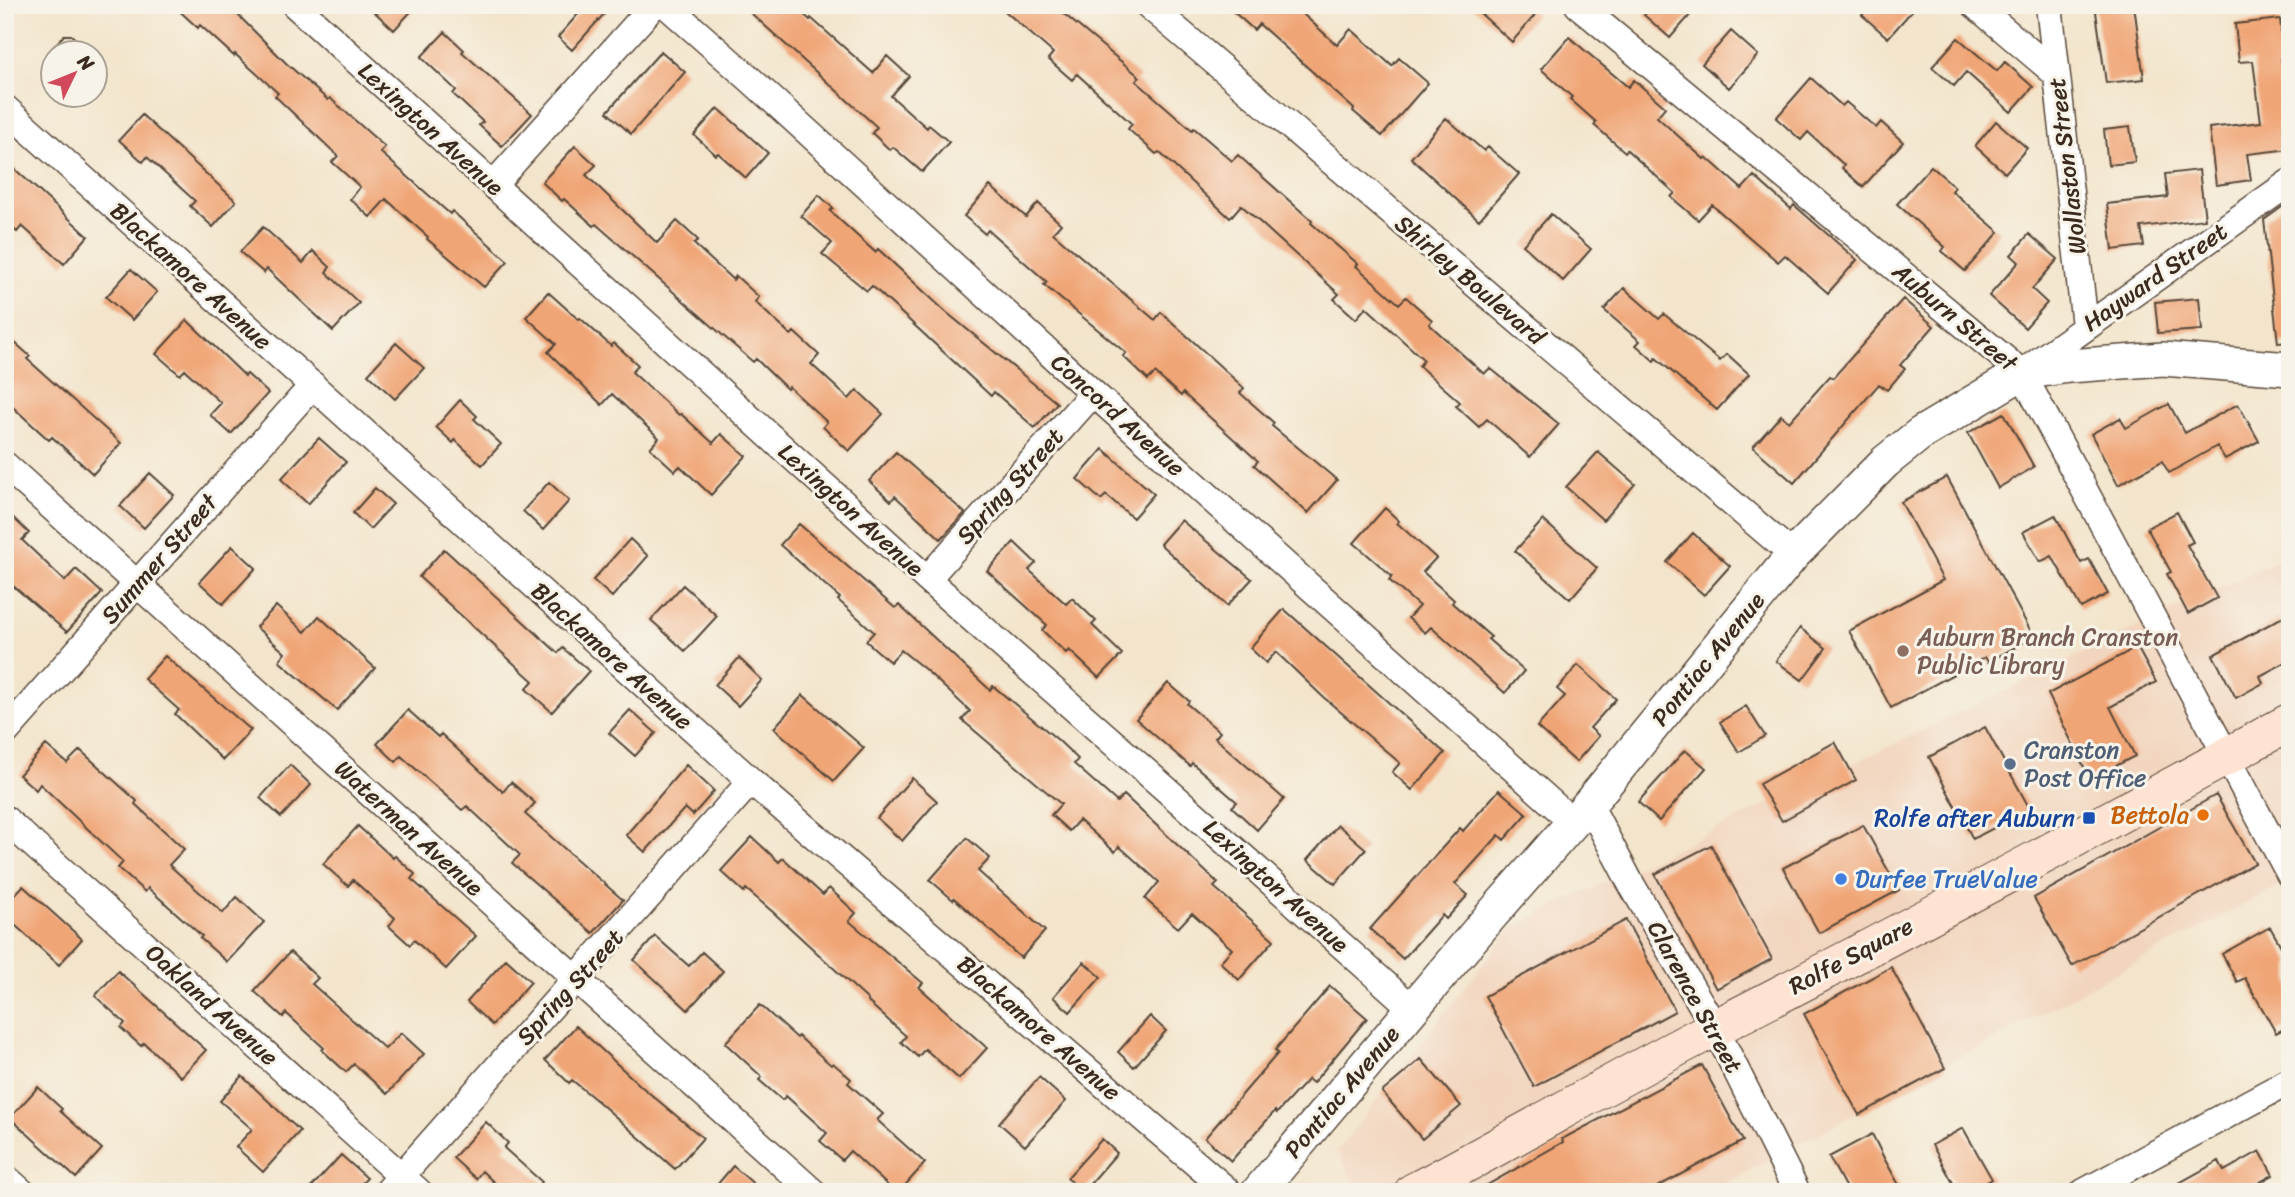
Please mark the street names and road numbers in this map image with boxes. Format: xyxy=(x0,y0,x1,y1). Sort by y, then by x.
street label: Lexington Avenue xyxy=(348,51,514,207)
street label: Wollaston Street xyxy=(2035,75,2099,257)
street label: Blackamore Avenue xyxy=(100,191,282,361)
street label: Shirley Boulevard xyxy=(1385,204,1556,357)
street label: Hayward Street xyxy=(2074,211,2236,343)
street label: Auburn Street xyxy=(1882,251,2028,383)
street label: Concord Avenue xyxy=(1041,343,1195,487)
street label: Spring Street xyxy=(945,418,1075,554)
street label: Lexington Avenue xyxy=(768,432,934,588)
street label: Summer Street xyxy=(90,483,229,634)
street label: Blackamore Avenue xyxy=(521,571,703,741)
street label: Pontiac Avenue xyxy=(1640,582,1776,736)
street label: Waterman Avenue xyxy=(325,749,494,907)
street label: Lexington Avenue xyxy=(1193,808,1359,964)
street label: Rolfe Square xyxy=(1781,905,1921,1007)
street label: Clarence Street xyxy=(1636,913,1754,1081)
street label: Spring Street xyxy=(505,919,635,1055)
street label: Oakland Avenue xyxy=(136,933,288,1077)
street label: Blackamore Avenue xyxy=(947,944,1131,1112)
street label: Pontiac Avenue xyxy=(1273,1015,1411,1168)

